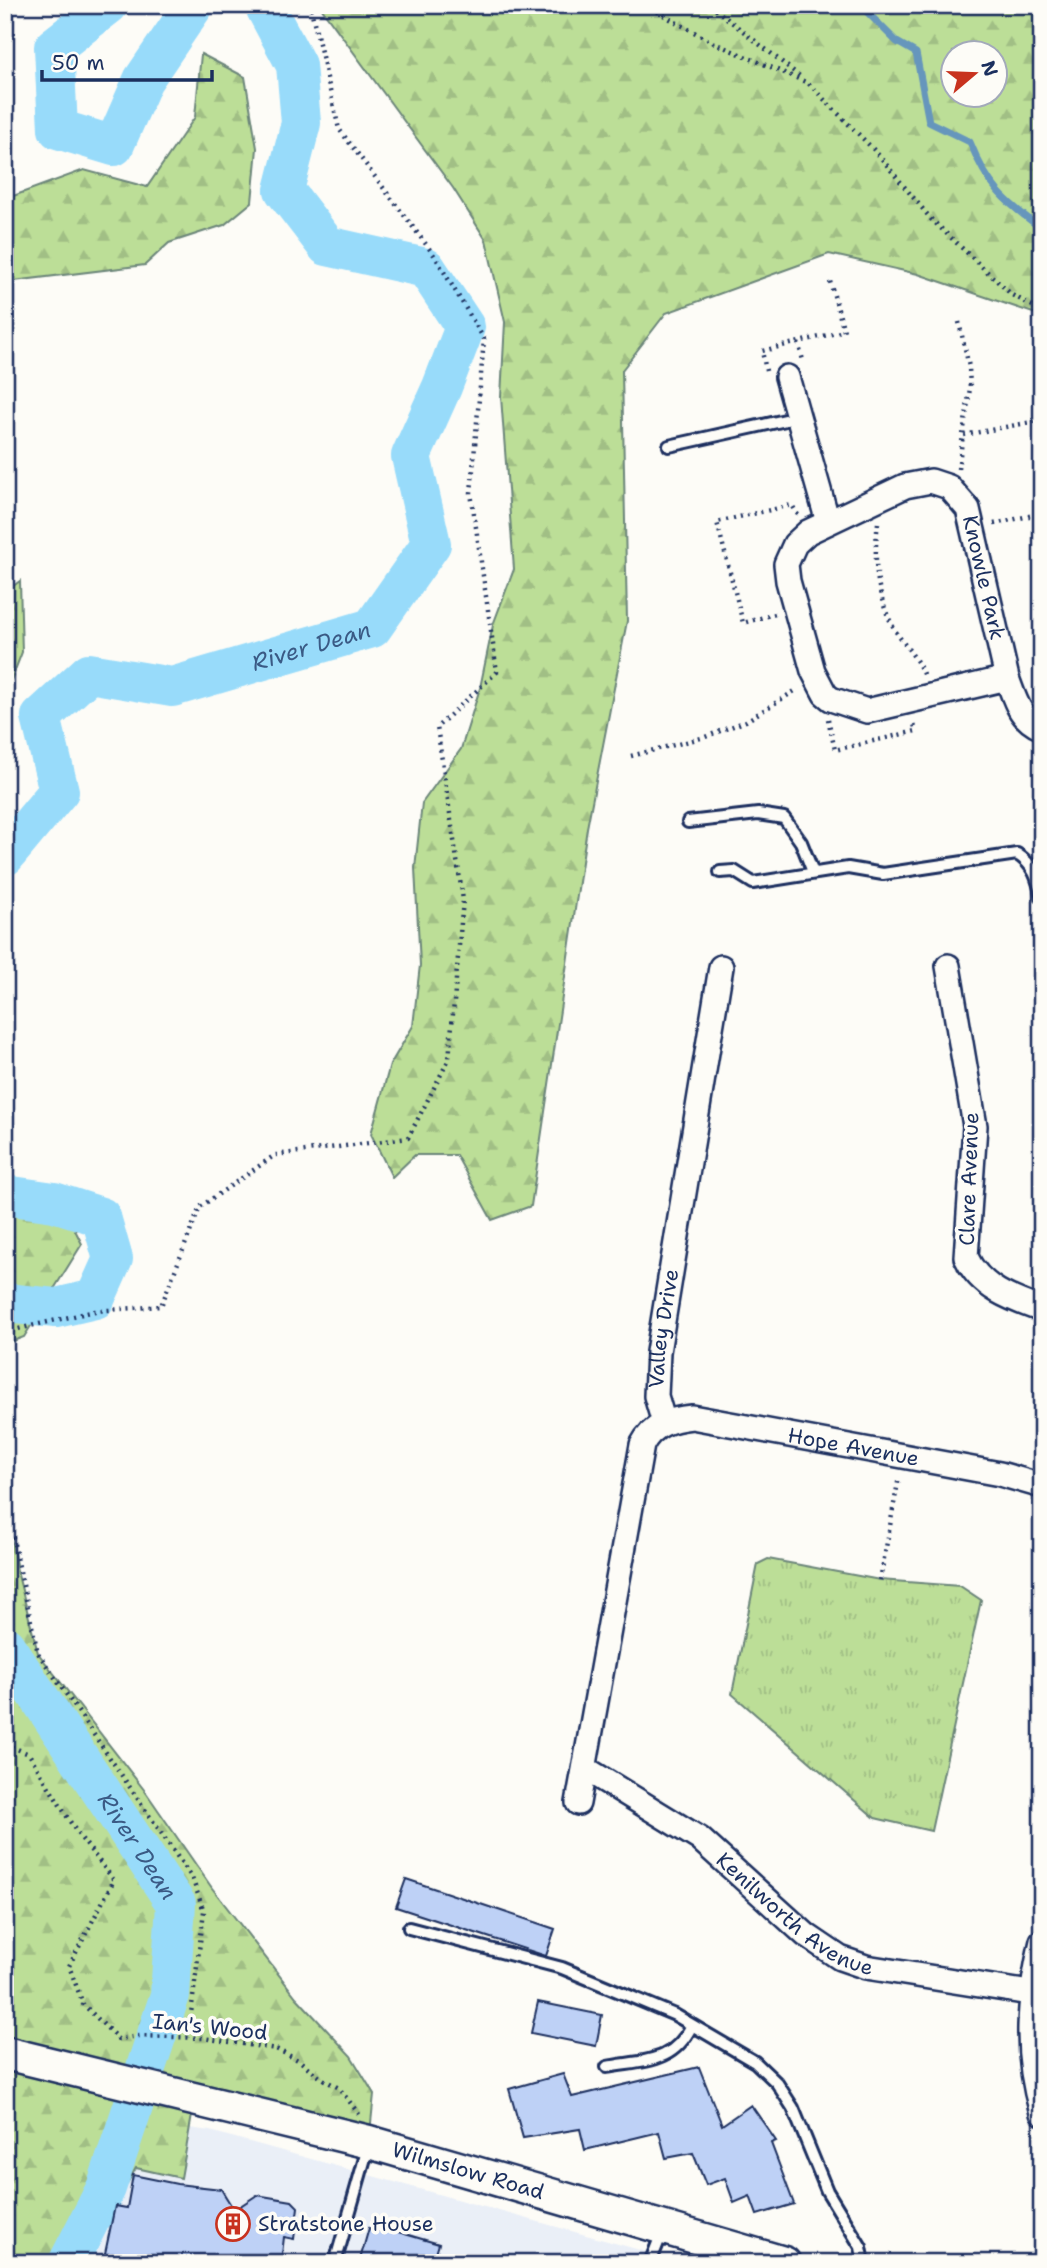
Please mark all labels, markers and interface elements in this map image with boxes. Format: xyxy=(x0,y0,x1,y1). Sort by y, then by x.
scale bar xyxy=(42,38,212,82)
north arrow xyxy=(939,38,1009,108)
text: 50 m xyxy=(52,49,105,77)
text: N xyxy=(975,57,1004,80)
street label: Knowle Park xyxy=(956,513,1012,643)
water label: River Dean xyxy=(248,614,374,678)
street label: Clare Avenue xyxy=(953,1112,985,1246)
street label: Valley Drive xyxy=(642,1267,685,1389)
street label: Hope Avenue xyxy=(786,1421,921,1473)
water label: River Dean xyxy=(91,1786,184,1906)
street label: Kenilworth Avenue xyxy=(710,1846,875,1982)
street label: Ian's Wood xyxy=(151,2007,269,2047)
street label: Wilmslow Road xyxy=(389,2135,547,2206)
building icon: Stratstone House xyxy=(214,2205,252,2243)
place label: Stratstone House xyxy=(258,2210,434,2238)

